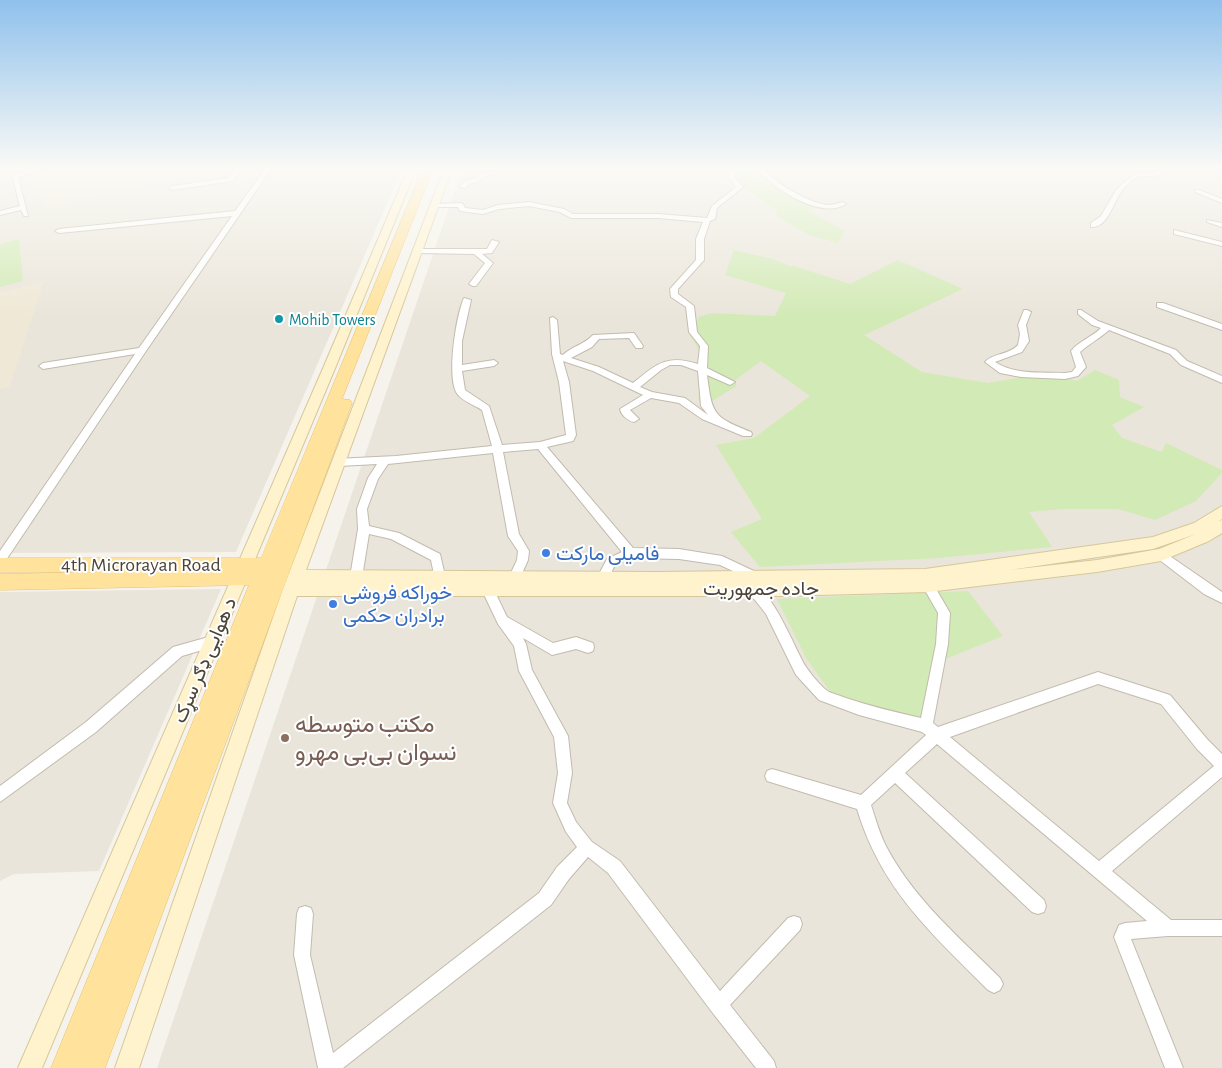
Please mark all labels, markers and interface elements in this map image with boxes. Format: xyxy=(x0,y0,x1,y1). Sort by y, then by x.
place label: Mohib Towers xyxy=(289,312,376,328)
marker: Mohib Towers xyxy=(273,313,285,325)
place label: فامیلی مارکت xyxy=(556,544,659,566)
marker: فامیلی مارکت xyxy=(540,547,552,559)
street label: 4th Microrayan Road xyxy=(61,555,221,575)
street label: جاده جمهوریت xyxy=(703,579,819,601)
place label: خوراکه فروشی برادران حکمی xyxy=(343,583,452,628)
street label: د هوایی ډګر سړک xyxy=(170,595,243,727)
marker: خوراکه فروشی برادران حکمی xyxy=(327,598,339,610)
place label: مکتب متوسطه نسوان بی‌بی مهرو xyxy=(295,713,457,767)
marker: مکتب متوسطه نسوان بی‌بی مهرو xyxy=(279,732,291,744)

